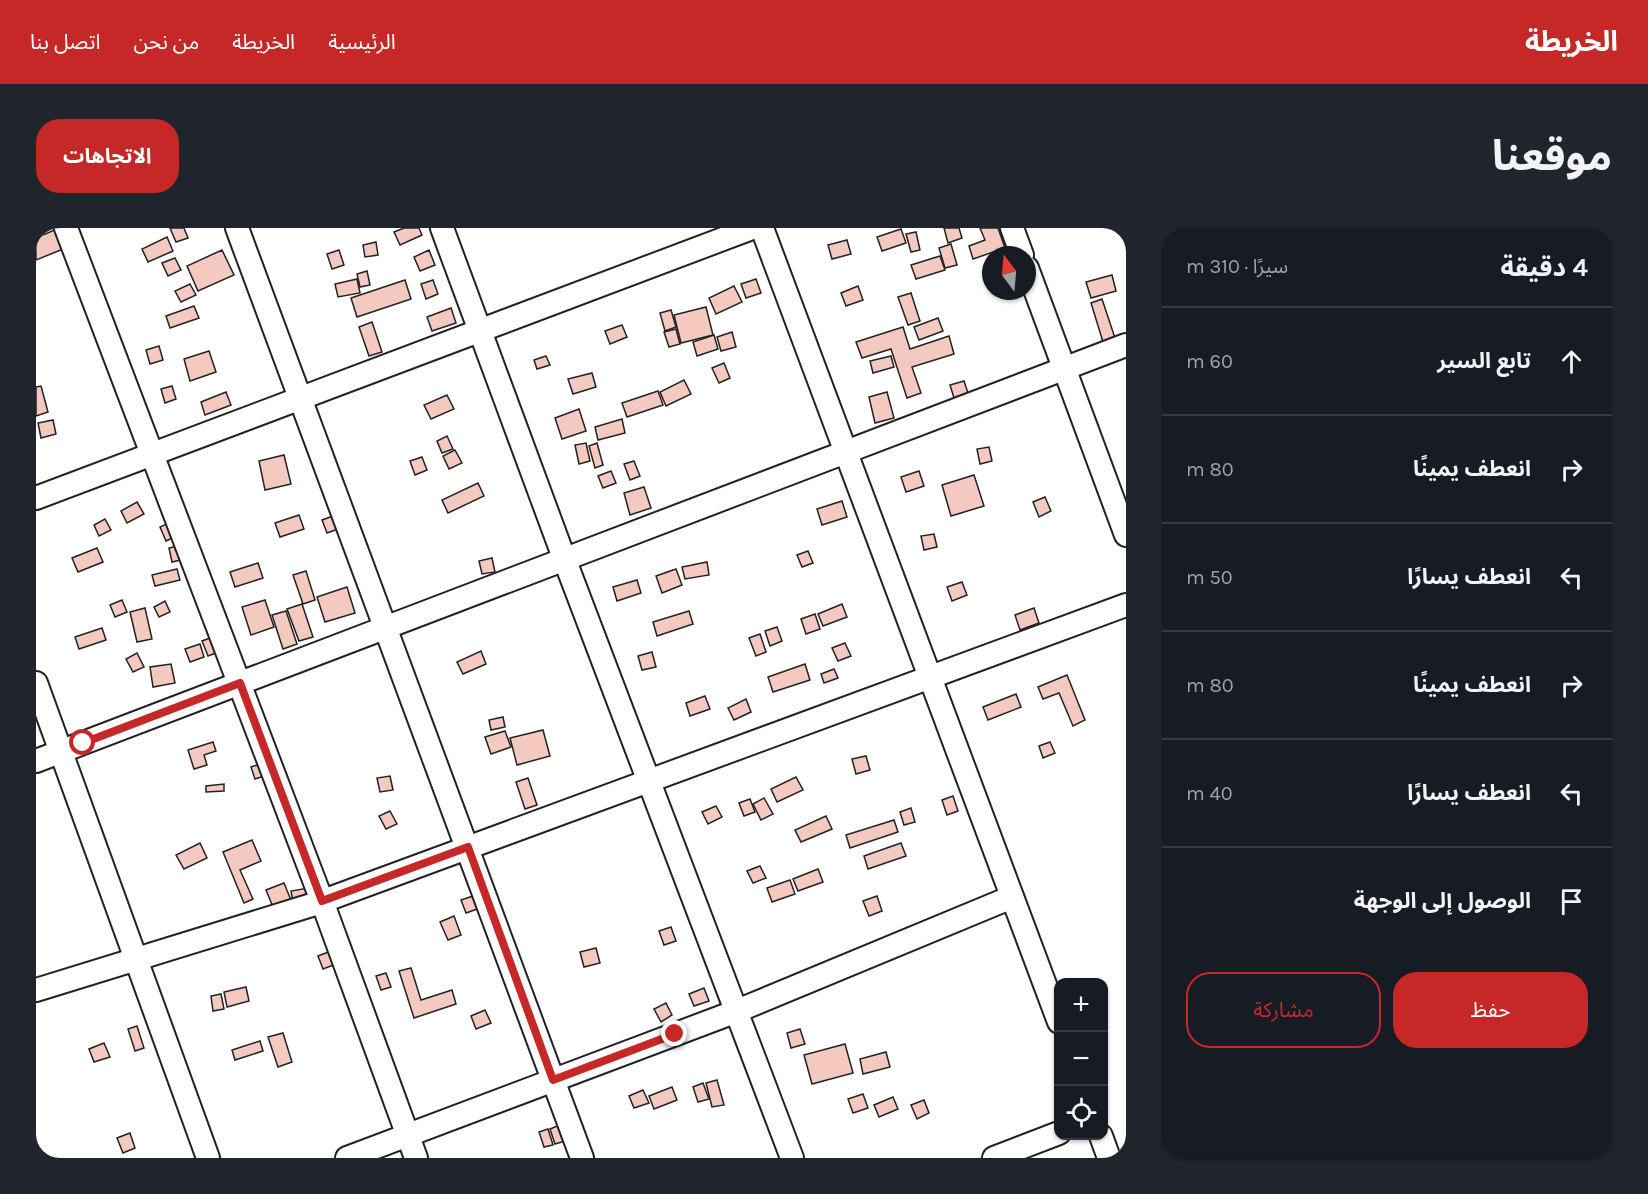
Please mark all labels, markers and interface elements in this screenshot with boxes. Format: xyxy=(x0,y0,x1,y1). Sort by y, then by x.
text: الخريطة xyxy=(1525,25,1618,58)
text: اتصل بنا xyxy=(30,30,101,54)
text: من نحن xyxy=(134,30,199,54)
text: الخريطة xyxy=(232,30,295,54)
text: الرئيسية xyxy=(328,30,396,54)
button: الاتجاهات xyxy=(36,119,179,193)
text: موقعنا xyxy=(1492,131,1612,181)
north arrow xyxy=(982,246,1036,300)
text: 4 دقيقة xyxy=(1501,252,1588,283)
text: سيرًا · 310 m xyxy=(1186,255,1288,278)
icon: ahead xyxy=(1555,345,1588,378)
text: تابع السير xyxy=(1437,348,1531,374)
text: 60 m xyxy=(1186,350,1233,373)
icon: right xyxy=(1555,453,1588,486)
text: انعطف يمينًا xyxy=(1413,456,1531,482)
text: 80 m xyxy=(1186,458,1234,481)
icon: left xyxy=(1555,561,1588,594)
text: انعطف يسارًا xyxy=(1407,564,1531,590)
text: 50 m xyxy=(1186,566,1233,589)
icon: right xyxy=(1555,669,1588,702)
text: انعطف يمينًا xyxy=(1413,672,1531,698)
text: 80 m xyxy=(1186,674,1234,697)
route start xyxy=(69,729,95,755)
icon: left xyxy=(1555,777,1588,810)
text: انعطف يسارًا xyxy=(1407,780,1531,806)
text: 40 m xyxy=(1186,782,1233,805)
icon: arrive xyxy=(1555,885,1588,918)
text: الوصول إلى الوجهة xyxy=(1354,888,1531,914)
button: مشاركة xyxy=(1186,972,1381,1048)
button: حفظ xyxy=(1393,972,1588,1048)
map controls xyxy=(1054,978,1108,1140)
button: + xyxy=(1054,978,1108,1032)
route end xyxy=(661,1020,687,1046)
button: − xyxy=(1054,1032,1108,1086)
button: locate xyxy=(1054,1086,1108,1140)

